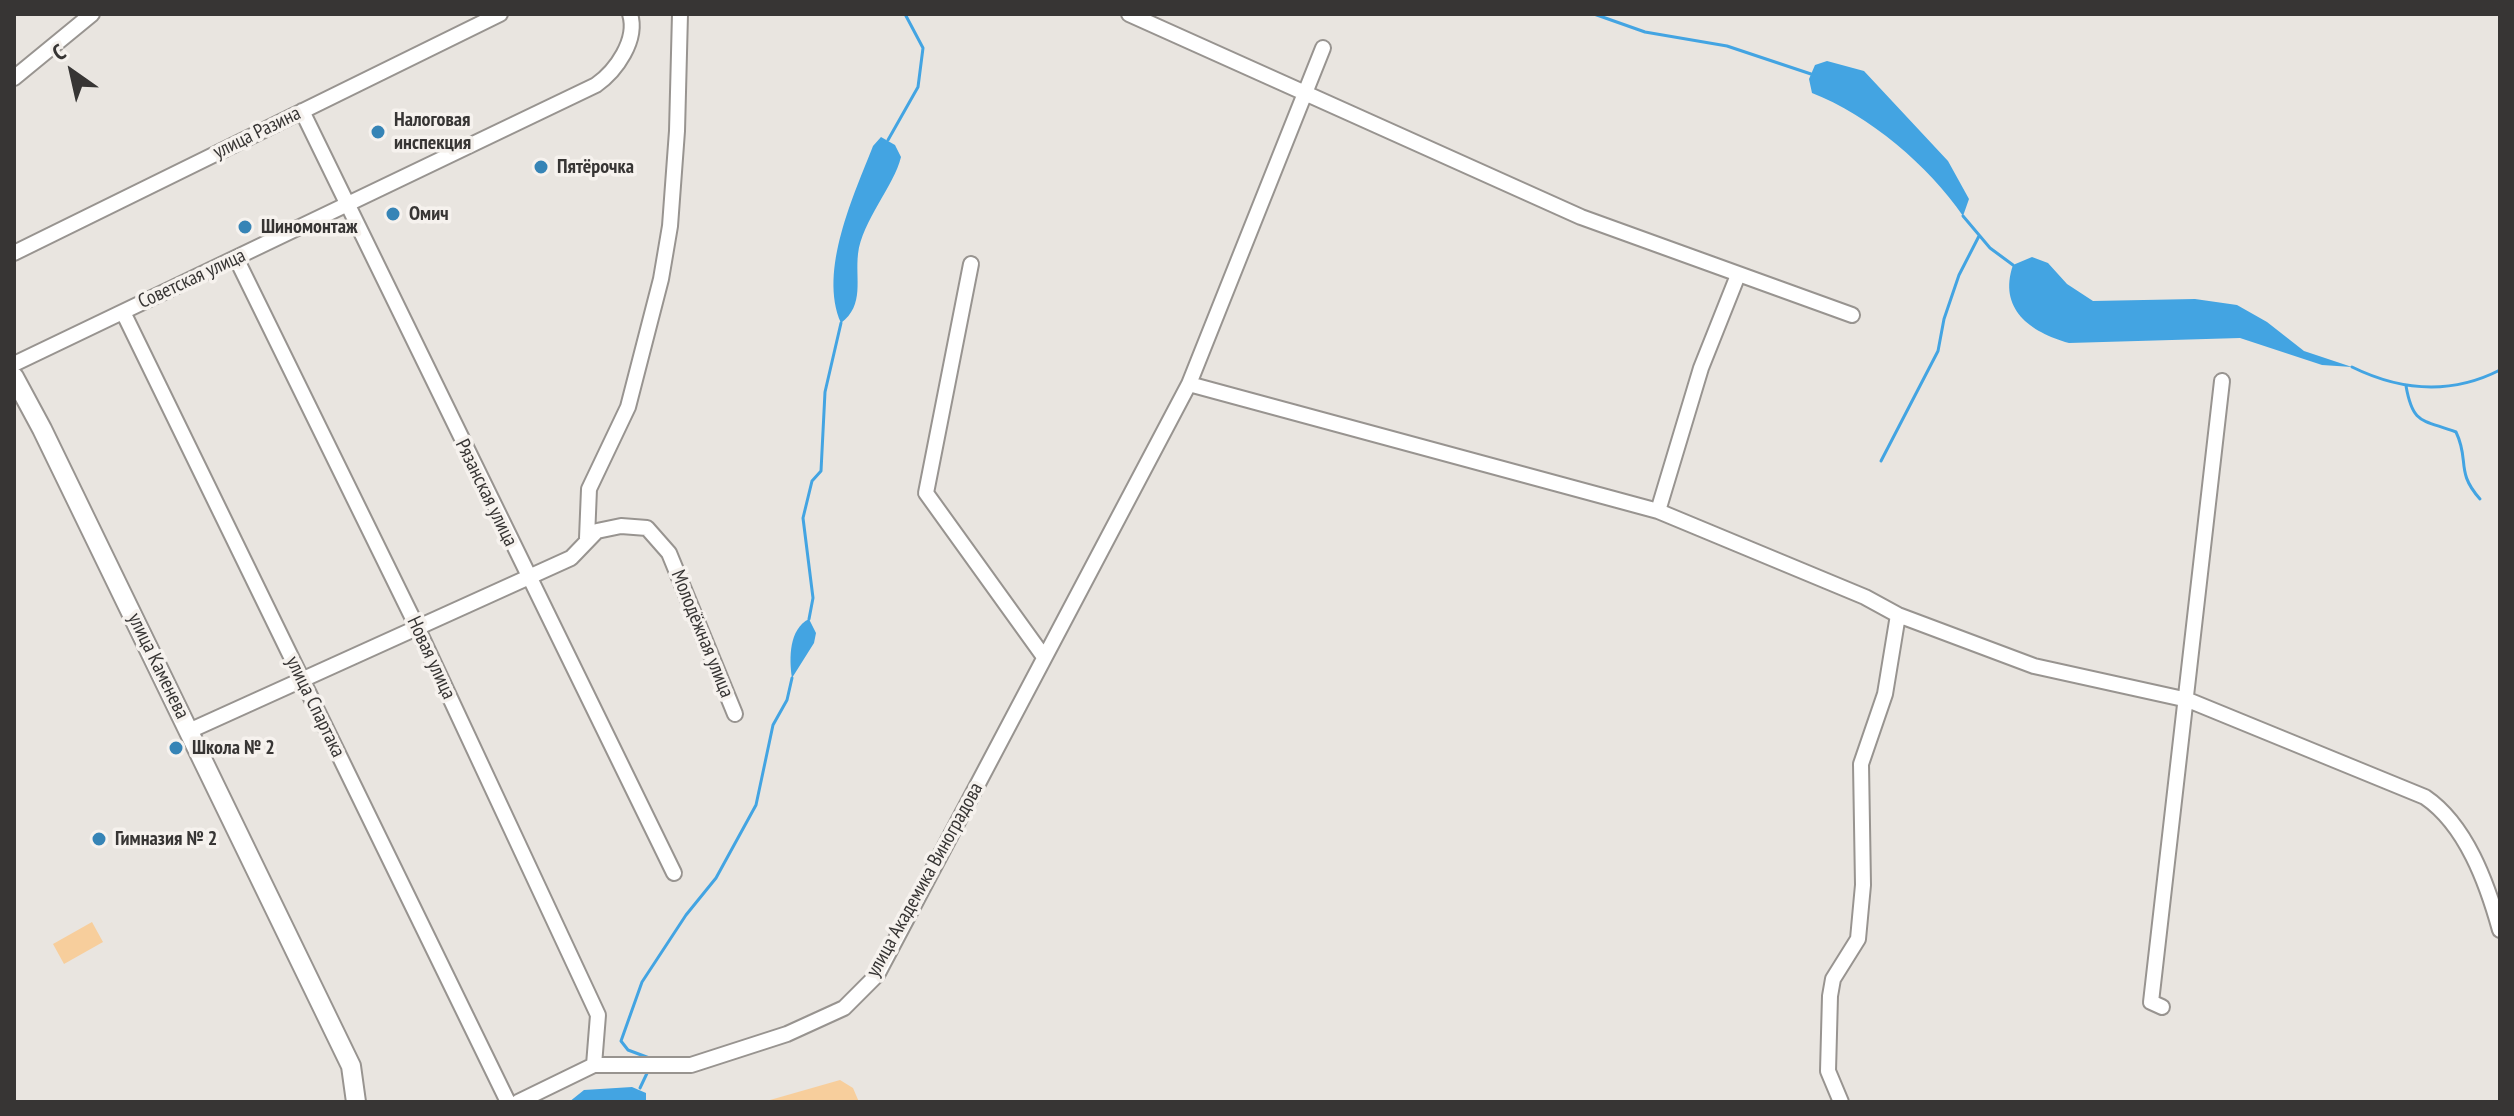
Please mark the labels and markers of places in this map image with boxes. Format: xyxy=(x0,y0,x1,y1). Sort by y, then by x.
place label: Налоговая инспекция xyxy=(394,108,471,155)
marker: Налоговая инспекция xyxy=(369,123,387,141)
place label: Пятёрочка xyxy=(557,155,634,179)
marker: Пятёрочка xyxy=(532,158,550,176)
place label: Омич xyxy=(409,202,449,226)
marker: Омич xyxy=(384,205,402,223)
place label: Шиномонтаж xyxy=(261,215,358,239)
marker: Шиномонтаж xyxy=(236,218,254,236)
place label: Школа № 2 xyxy=(192,736,275,760)
marker: Школа № 2 xyxy=(167,739,185,757)
place label: Гимназия № 2 xyxy=(115,827,217,851)
marker: Гимназия № 2 xyxy=(90,830,108,848)

